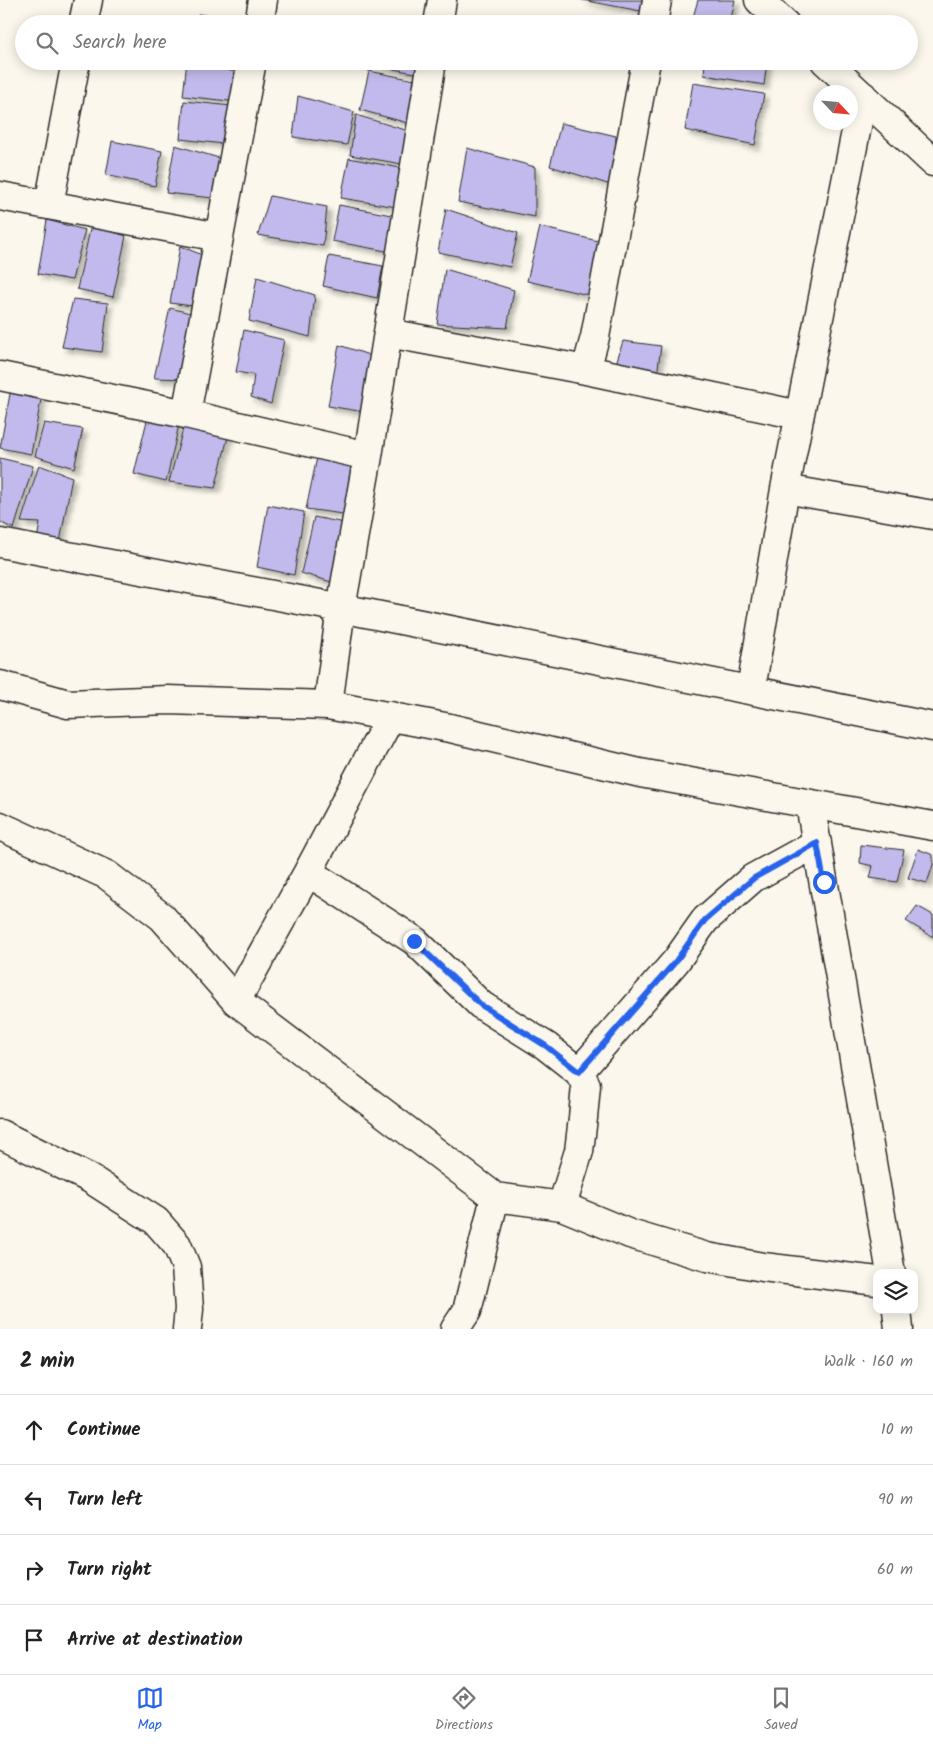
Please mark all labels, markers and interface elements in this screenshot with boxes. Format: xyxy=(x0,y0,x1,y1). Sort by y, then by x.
search box xyxy=(15,15,918,70)
text: Search here xyxy=(73,28,167,58)
icon: search xyxy=(33,29,61,57)
north arrow xyxy=(813,85,858,130)
route start xyxy=(813,871,836,894)
route end xyxy=(403,930,426,953)
map controls xyxy=(873,1269,918,1314)
button: layers xyxy=(873,1269,918,1314)
text: 2 min xyxy=(20,1345,75,1378)
text: Walk · 160 m xyxy=(824,1349,913,1374)
text: Continue xyxy=(67,1415,140,1445)
icon: ahead xyxy=(20,1416,48,1444)
text: 10 m xyxy=(881,1417,913,1442)
text: Turn left xyxy=(67,1485,142,1515)
icon: left xyxy=(20,1486,48,1514)
text: 90 m xyxy=(878,1487,913,1512)
text: Turn right xyxy=(67,1555,152,1585)
icon: right xyxy=(20,1556,48,1584)
text: 60 m xyxy=(877,1557,913,1582)
text: Arrive at destination xyxy=(67,1625,243,1655)
icon: arrive xyxy=(20,1626,48,1654)
tab: Map xyxy=(136,1684,164,1736)
tab: Directions xyxy=(435,1684,493,1736)
tab: Saved xyxy=(764,1684,797,1736)

